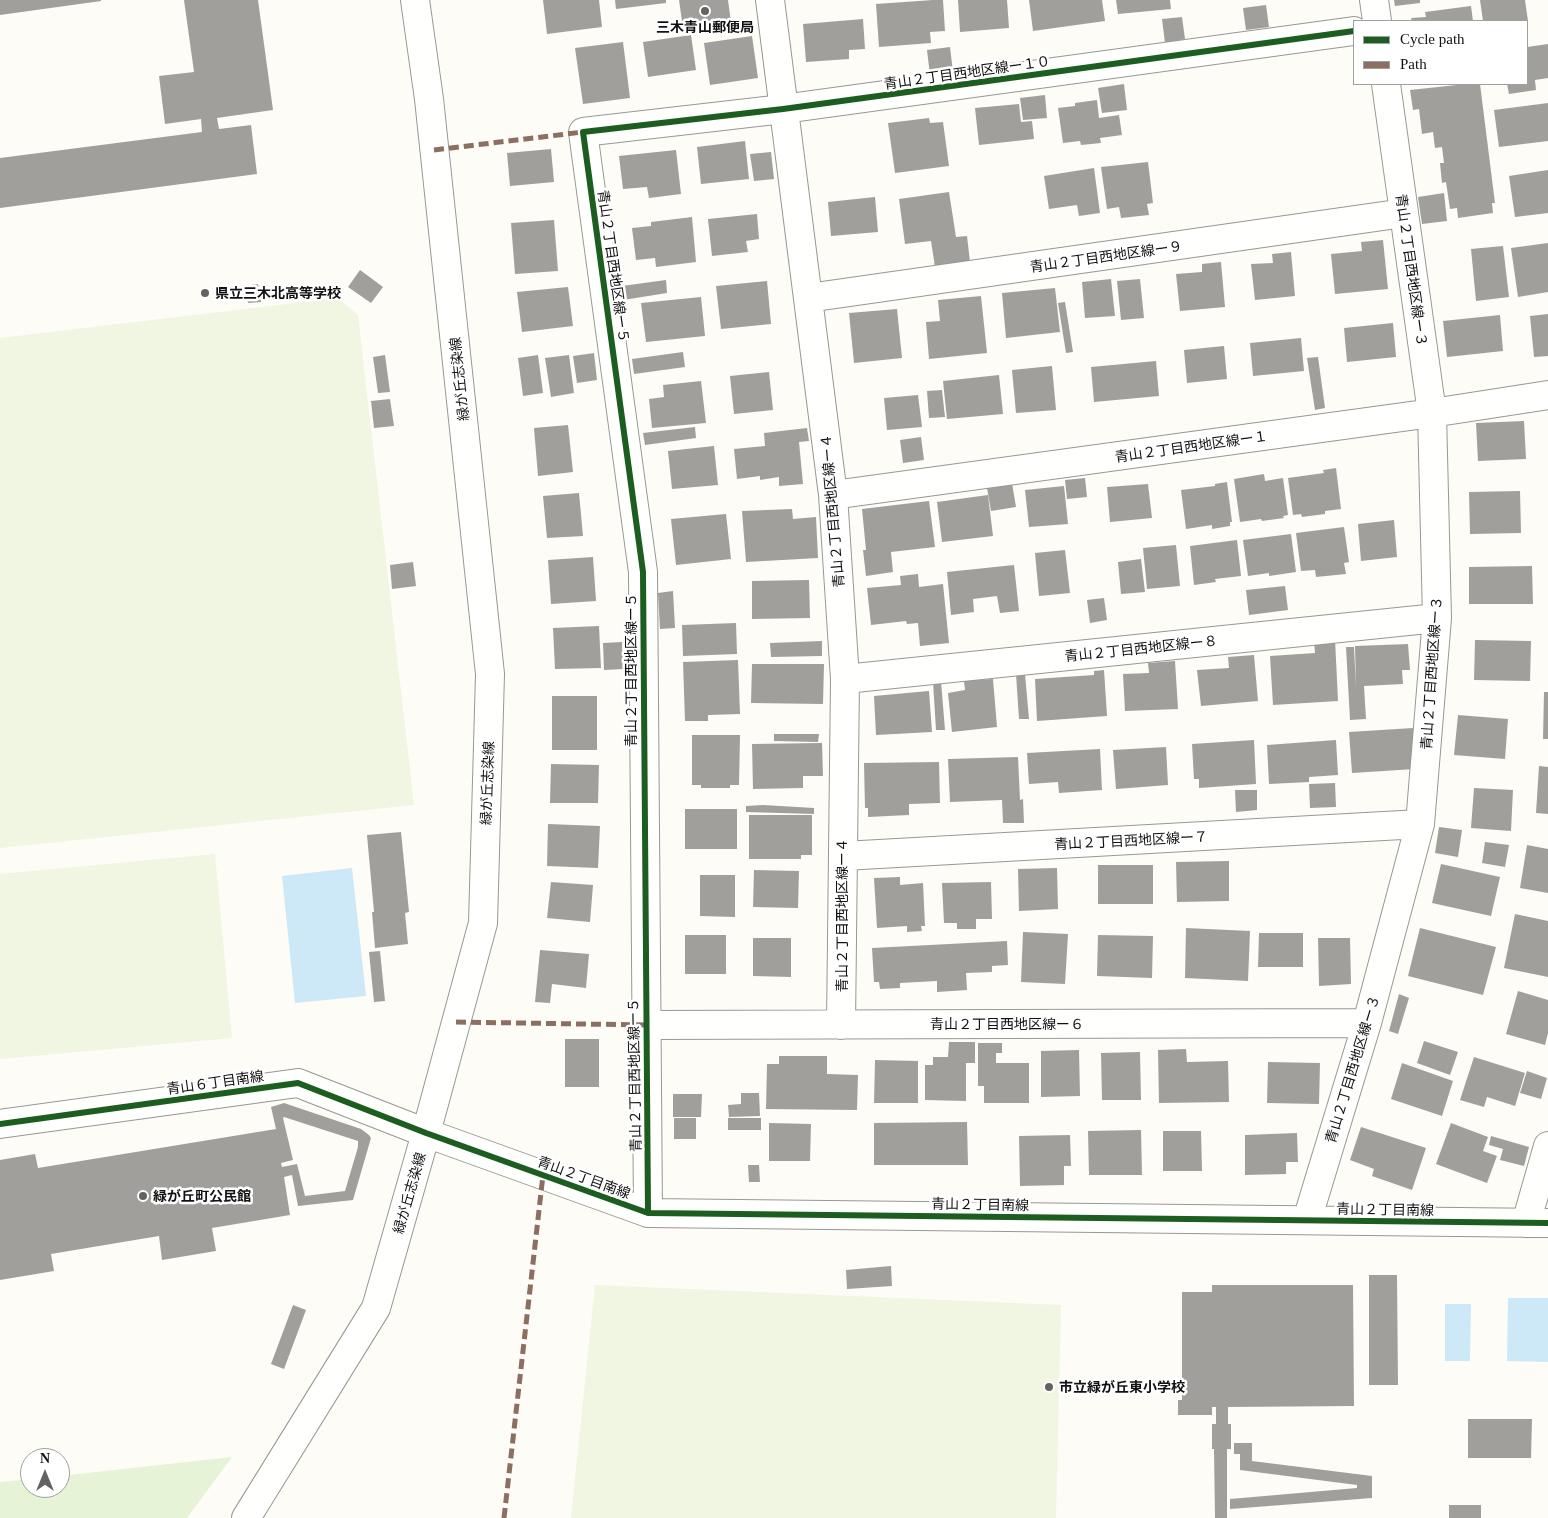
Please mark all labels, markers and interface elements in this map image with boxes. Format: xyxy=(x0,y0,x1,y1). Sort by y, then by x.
marker: 三木青山郵便局 xyxy=(699,5,711,17)
place label: 三木青山郵便局 xyxy=(656,19,754,35)
legend xyxy=(1353,20,1528,85)
text: Cycle path xyxy=(1400,31,1465,47)
street label: 青山２丁目西地区線ー１０ xyxy=(883,52,1051,92)
text: Path xyxy=(1400,56,1427,72)
street label: 青山２丁目西地区線ー５ xyxy=(595,189,633,343)
street label: 青山２丁目西地区線ー３ xyxy=(1393,193,1431,347)
street label: 青山２丁目西地区線ー９ xyxy=(1029,237,1183,275)
place label: 県立三木北高等学校 xyxy=(215,285,341,301)
marker: 県立三木北高等学校 xyxy=(199,287,211,299)
street label: 緑が丘志染線 xyxy=(446,336,472,422)
street label: 青山２丁目西地区線ー１ xyxy=(1114,427,1268,465)
street label: 青山２丁目西地区線ー４ xyxy=(817,434,847,588)
street label: 青山２丁目西地区線ー５ xyxy=(623,593,639,747)
street label: 青山２丁目西地区線ー３ xyxy=(1417,596,1445,750)
street label: 青山２丁目西地区線ー８ xyxy=(1064,632,1218,664)
street label: 緑が丘志染線 xyxy=(477,741,497,825)
street label: 青山２丁目西地区線ー７ xyxy=(1054,828,1208,852)
street label: 青山２丁目西地区線ー４ xyxy=(834,838,850,992)
street label: 青山２丁目西地区線ー３ xyxy=(1321,993,1383,1145)
street label: 青山２丁目西地区線ー５ xyxy=(624,998,644,1152)
street label: 青山２丁目西地区線ー６ xyxy=(930,1016,1084,1032)
street label: 青山６丁目南線 xyxy=(165,1067,265,1097)
street label: 緑が丘志染線 xyxy=(389,1150,429,1236)
street label: 青山２丁目南線 xyxy=(535,1152,633,1202)
place label: 緑が丘町公民館 xyxy=(153,1188,251,1204)
marker: 緑が丘町公民館 xyxy=(137,1190,149,1202)
street label: 青山２丁目南線 xyxy=(931,1195,1029,1213)
street label: 青山２丁目南線 xyxy=(1336,1200,1434,1218)
place label: 市立緑が丘東小学校 xyxy=(1059,1379,1185,1395)
marker: 市立緑が丘東小学校 xyxy=(1043,1381,1055,1393)
north arrow xyxy=(20,1448,70,1498)
text: N xyxy=(40,1451,50,1466)

